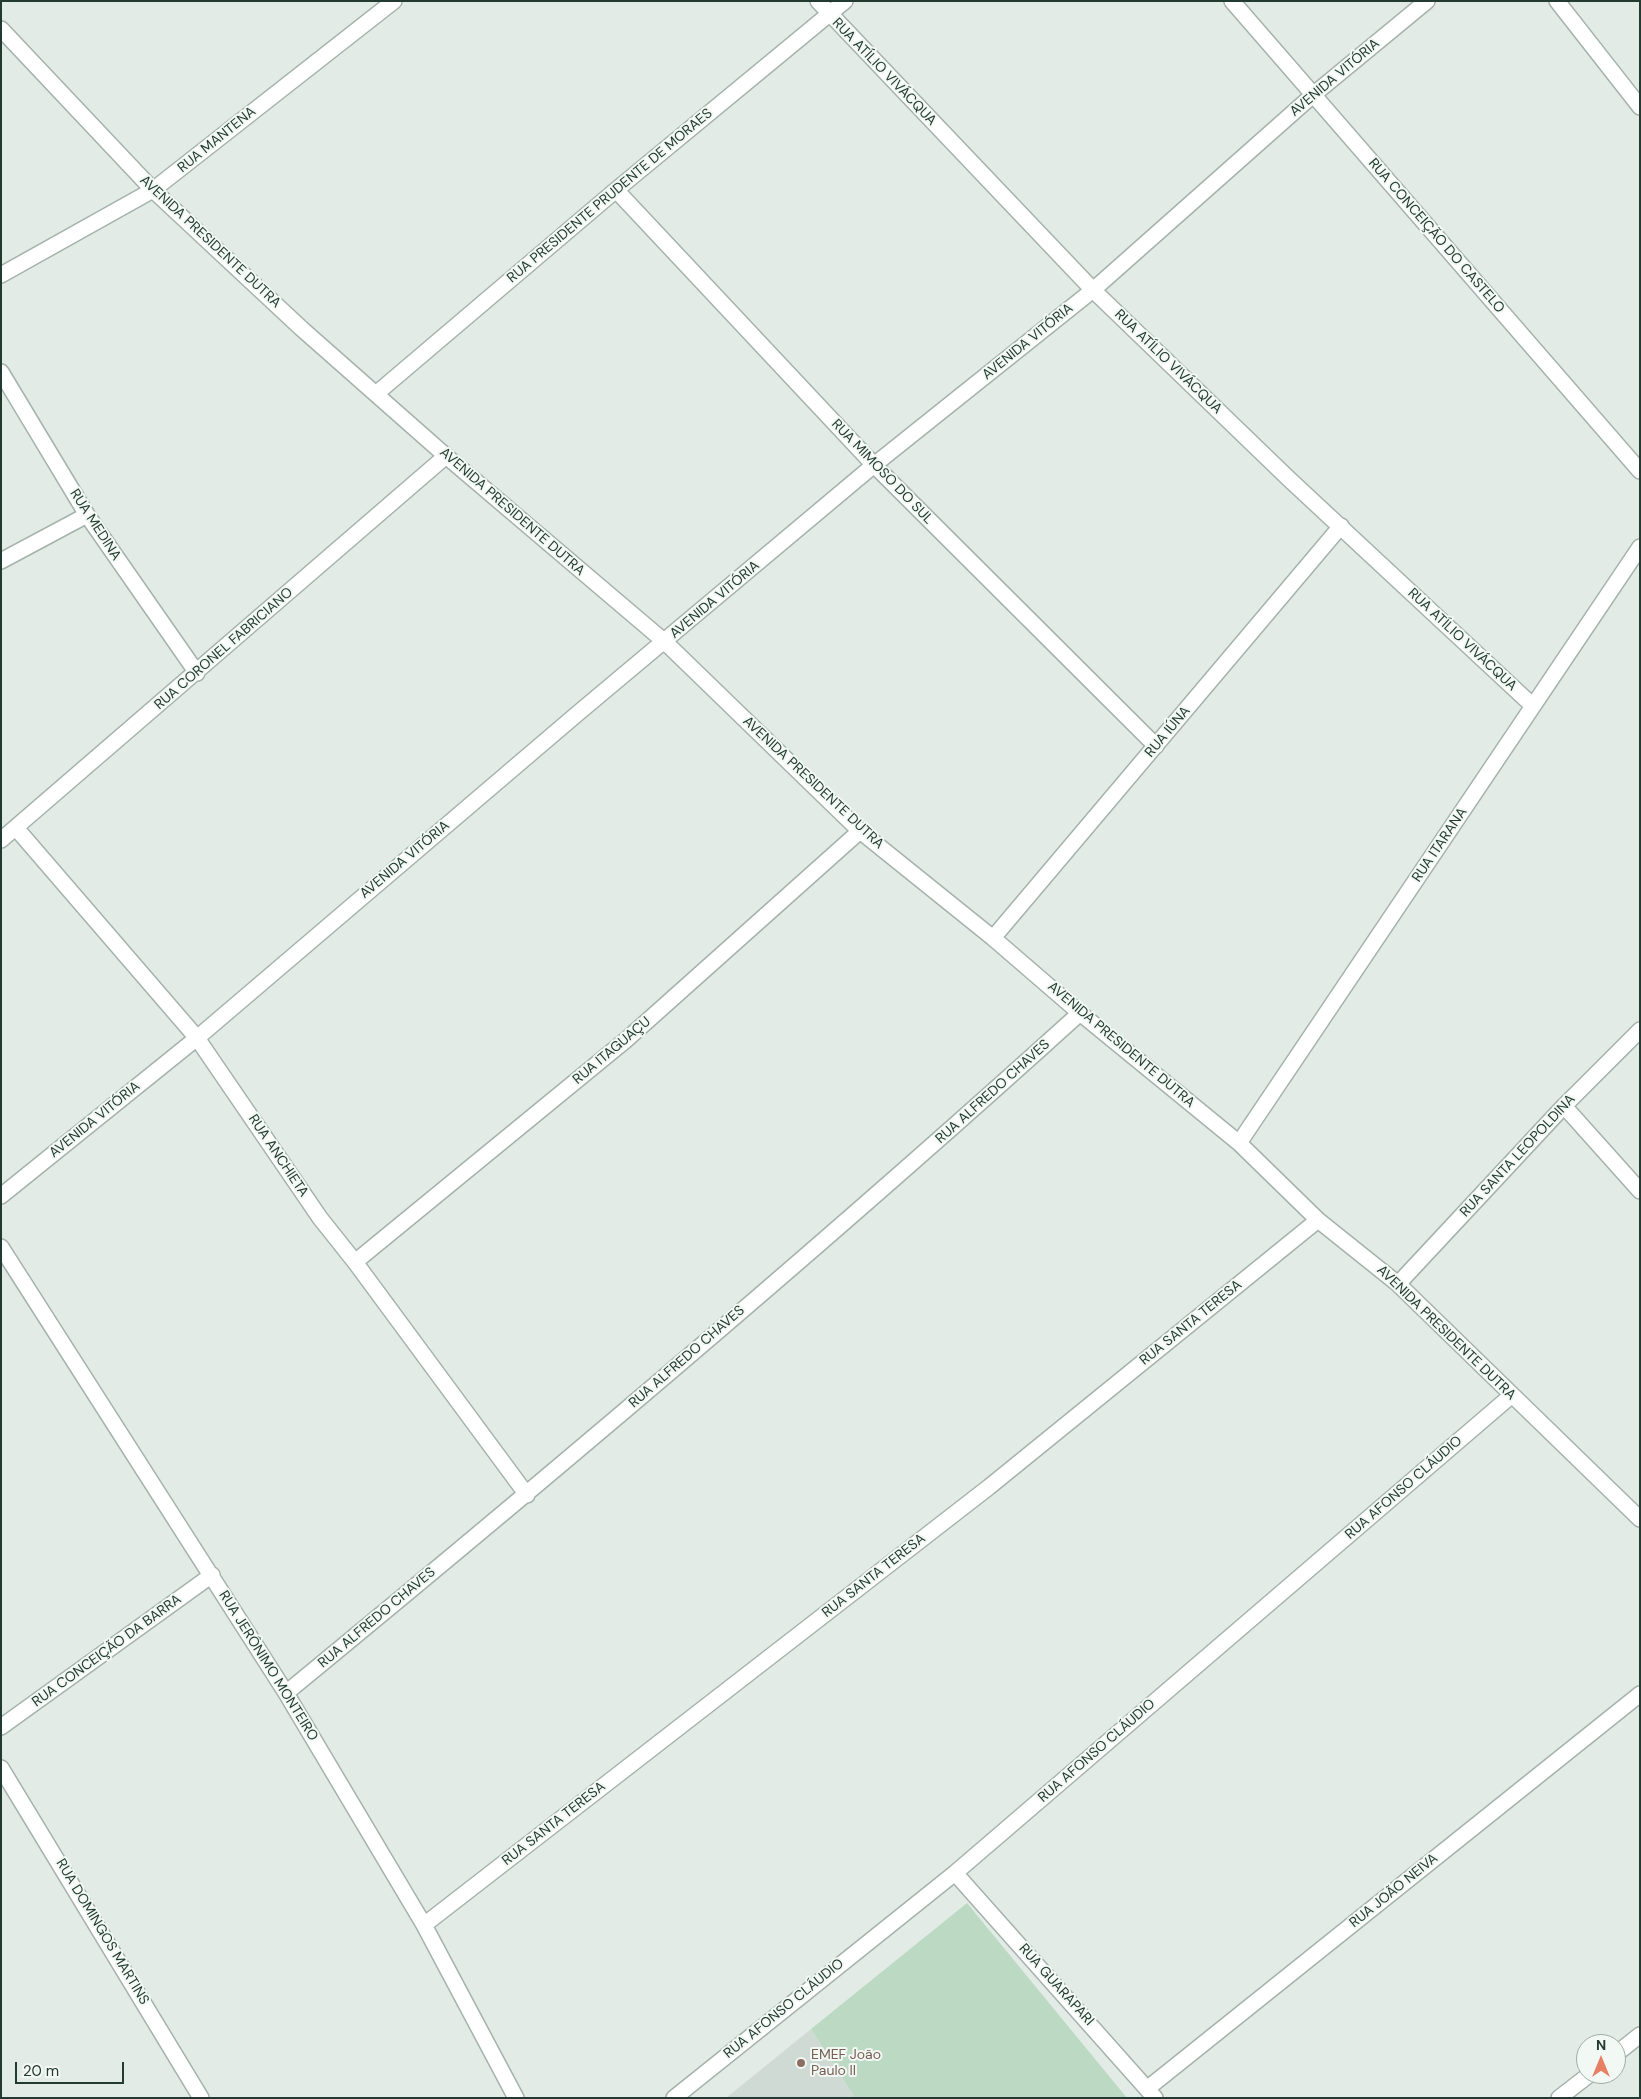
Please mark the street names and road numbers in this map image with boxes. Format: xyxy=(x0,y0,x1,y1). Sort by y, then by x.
street label: RUA ATÍLIO VIVÁCQUA xyxy=(828,15,940,129)
street label: AVENIDA VITÓRIA xyxy=(1287,36,1383,120)
street label: RUA MANTENA xyxy=(175,103,259,177)
street label: RUA PRESIDENTE PRUDENTE DE MORAES xyxy=(504,105,716,287)
street label: RUA CONCEIÇÃO DO CASTELO xyxy=(1364,155,1508,317)
street label: AVENIDA PRESIDENTE DUTRA xyxy=(136,172,284,312)
street label: AVENIDA VITÓRIA xyxy=(979,300,1077,384)
street label: RUA ATÍLIO VIVÁCQUA xyxy=(1111,306,1225,418)
street label: RUA MIMOSO DO SUL xyxy=(828,416,936,528)
street label: AVENIDA PRESIDENTE DUTRA xyxy=(436,444,588,580)
street label: RUA MEDINA xyxy=(66,486,124,564)
street label: AVENIDA VITÓRIA xyxy=(667,558,763,642)
street label: RUA CORONEL FABRICIANO xyxy=(151,584,297,714)
street label: RUA ATÍLIO VIVÁCQUA xyxy=(1404,585,1520,695)
street label: RUA IÚNA xyxy=(1142,703,1194,761)
street label: AVENIDA PRESIDENTE DUTRA xyxy=(739,713,887,853)
street label: RUA ITARANA xyxy=(1409,805,1471,885)
street label: AVENIDA VITÓRIA xyxy=(357,818,453,902)
street label: AVENIDA PRESIDENTE DUTRA xyxy=(1044,979,1198,1111)
street label: RUA ITAGUAÇU xyxy=(570,1014,654,1088)
street label: RUA ALFREDO CHAVES xyxy=(933,1036,1053,1148)
street label: AVENIDA VITÓRIA xyxy=(46,1078,144,1162)
street label: RUA SANTA LEOPOLDINA xyxy=(1457,1091,1579,1221)
street label: RUA ANCHIETA xyxy=(244,1112,312,1200)
street label: AVENIDA PRESIDENTE DUTRA xyxy=(1373,1262,1519,1404)
street label: RUA SANTA TERESA xyxy=(1137,1277,1245,1369)
street label: RUA ALFREDO CHAVES xyxy=(626,1302,748,1412)
street label: RUA AFONSO CLÁUDIO xyxy=(1342,1433,1466,1543)
street label: RUA SANTA TERESA xyxy=(819,1530,929,1622)
street label: RUA ALFREDO CHAVES xyxy=(315,1564,439,1672)
street label: RUA JERÔNIMO MONTEIRO xyxy=(215,1588,321,1744)
street label: RUA CONCEIÇÃO DA BARRA xyxy=(29,1591,185,1711)
street label: RUA AFONSO CLÁUDIO xyxy=(1035,1696,1159,1806)
street label: RUA SANTA TERESA xyxy=(499,1778,609,1870)
street label: RUA JOÃO NEIVA xyxy=(1346,1850,1442,1932)
street label: RUA DOMINGOS MARTINS xyxy=(52,1856,152,2008)
street label: RUA GUARAPARI xyxy=(1015,1941,1097,2029)
street label: RUA AFONSO CLÁUDIO xyxy=(721,1956,847,2062)

